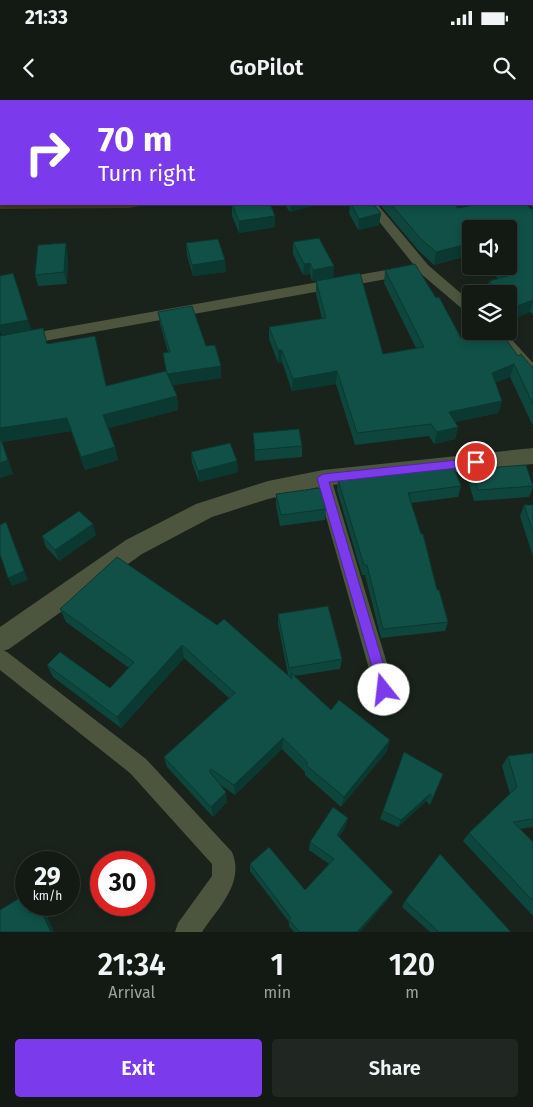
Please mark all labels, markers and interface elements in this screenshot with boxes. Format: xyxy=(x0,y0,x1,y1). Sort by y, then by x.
text: 21:33 xyxy=(25,6,68,29)
icon: back xyxy=(15,54,43,82)
text: GoPilot xyxy=(230,54,303,81)
icon: search xyxy=(490,54,518,82)
text: 70 m xyxy=(98,118,172,160)
icon: right xyxy=(15,120,80,185)
text: Turn right xyxy=(98,160,195,187)
map controls xyxy=(462,220,517,340)
button: sound xyxy=(462,220,517,275)
button: layers xyxy=(462,285,517,340)
pin xyxy=(455,441,497,483)
icon: arrive xyxy=(462,448,490,476)
position arrow xyxy=(357,663,409,715)
speed limit sign: 30 xyxy=(90,851,155,916)
text: 29 xyxy=(34,862,61,892)
text: km/h xyxy=(33,889,62,903)
text: 21:34 xyxy=(98,947,166,983)
text: 1 xyxy=(270,947,284,983)
text: 120 xyxy=(389,947,435,983)
text: Arrival xyxy=(108,983,155,1002)
text: min xyxy=(263,983,291,1002)
text: m xyxy=(405,983,419,1002)
button: Exit xyxy=(15,1039,262,1097)
button: Share xyxy=(272,1039,518,1097)

